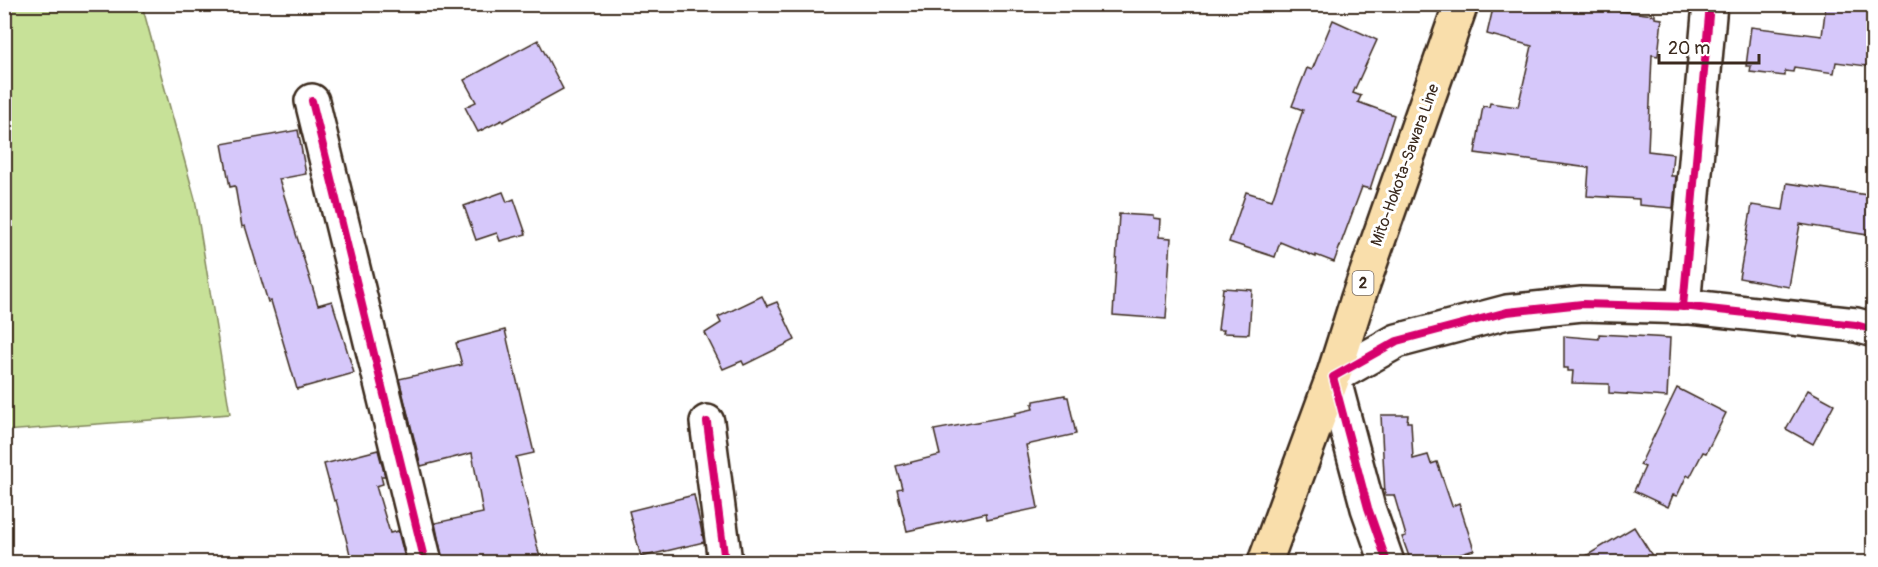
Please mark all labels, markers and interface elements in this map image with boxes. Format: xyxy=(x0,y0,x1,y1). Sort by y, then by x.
scale bar xyxy=(1659,27,1760,65)
text: 20 m xyxy=(1668,37,1710,60)
street label: Mito-Hokota-Sawara Line xyxy=(1366,81,1444,249)
road number: 2 xyxy=(1352,271,1374,295)

